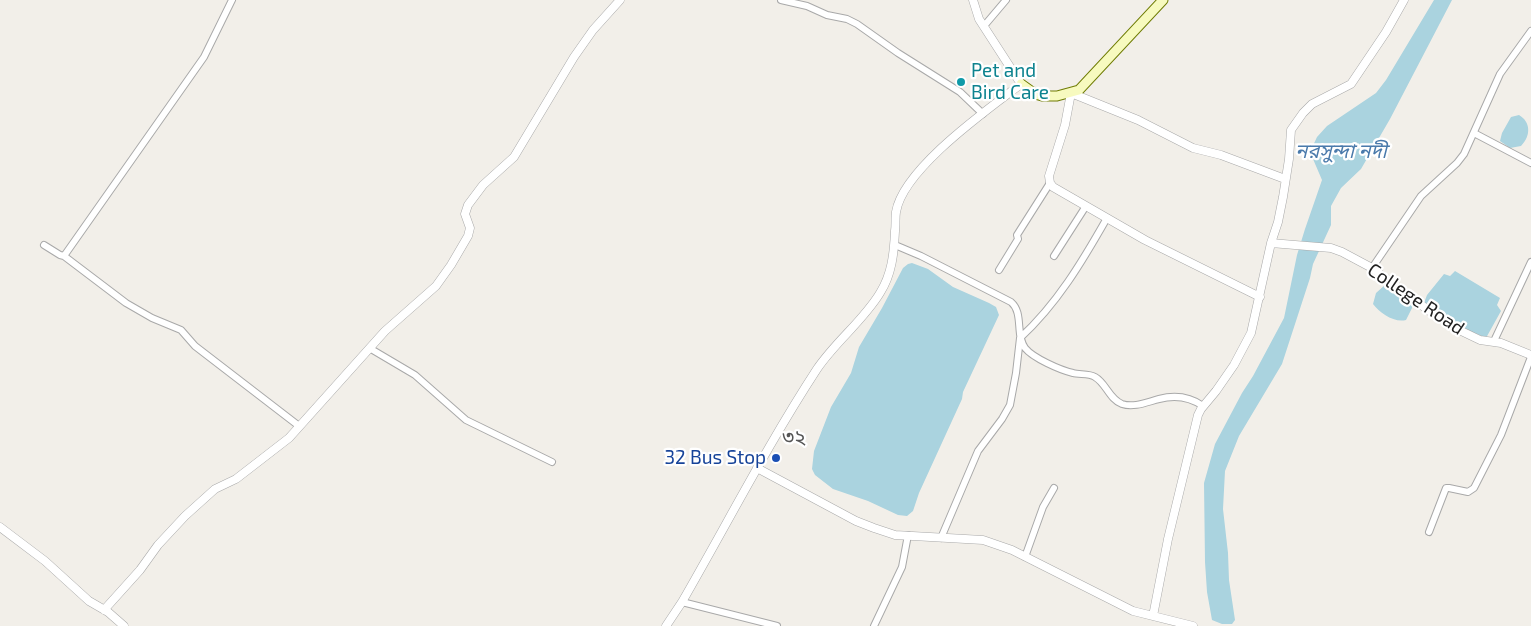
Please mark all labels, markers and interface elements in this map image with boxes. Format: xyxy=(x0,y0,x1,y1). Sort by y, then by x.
place label: Pet and Bird Care xyxy=(971,60,1049,104)
marker: Pet and Bird Care xyxy=(955,76,967,88)
water label: নরসুন্দা নদী xyxy=(1295,139,1387,163)
street label: College Road xyxy=(1363,258,1469,340)
district label: ৩২ xyxy=(782,425,806,449)
place label: 32 Bus Stop xyxy=(664,447,766,469)
marker: 32 Bus Stop xyxy=(770,452,782,464)

